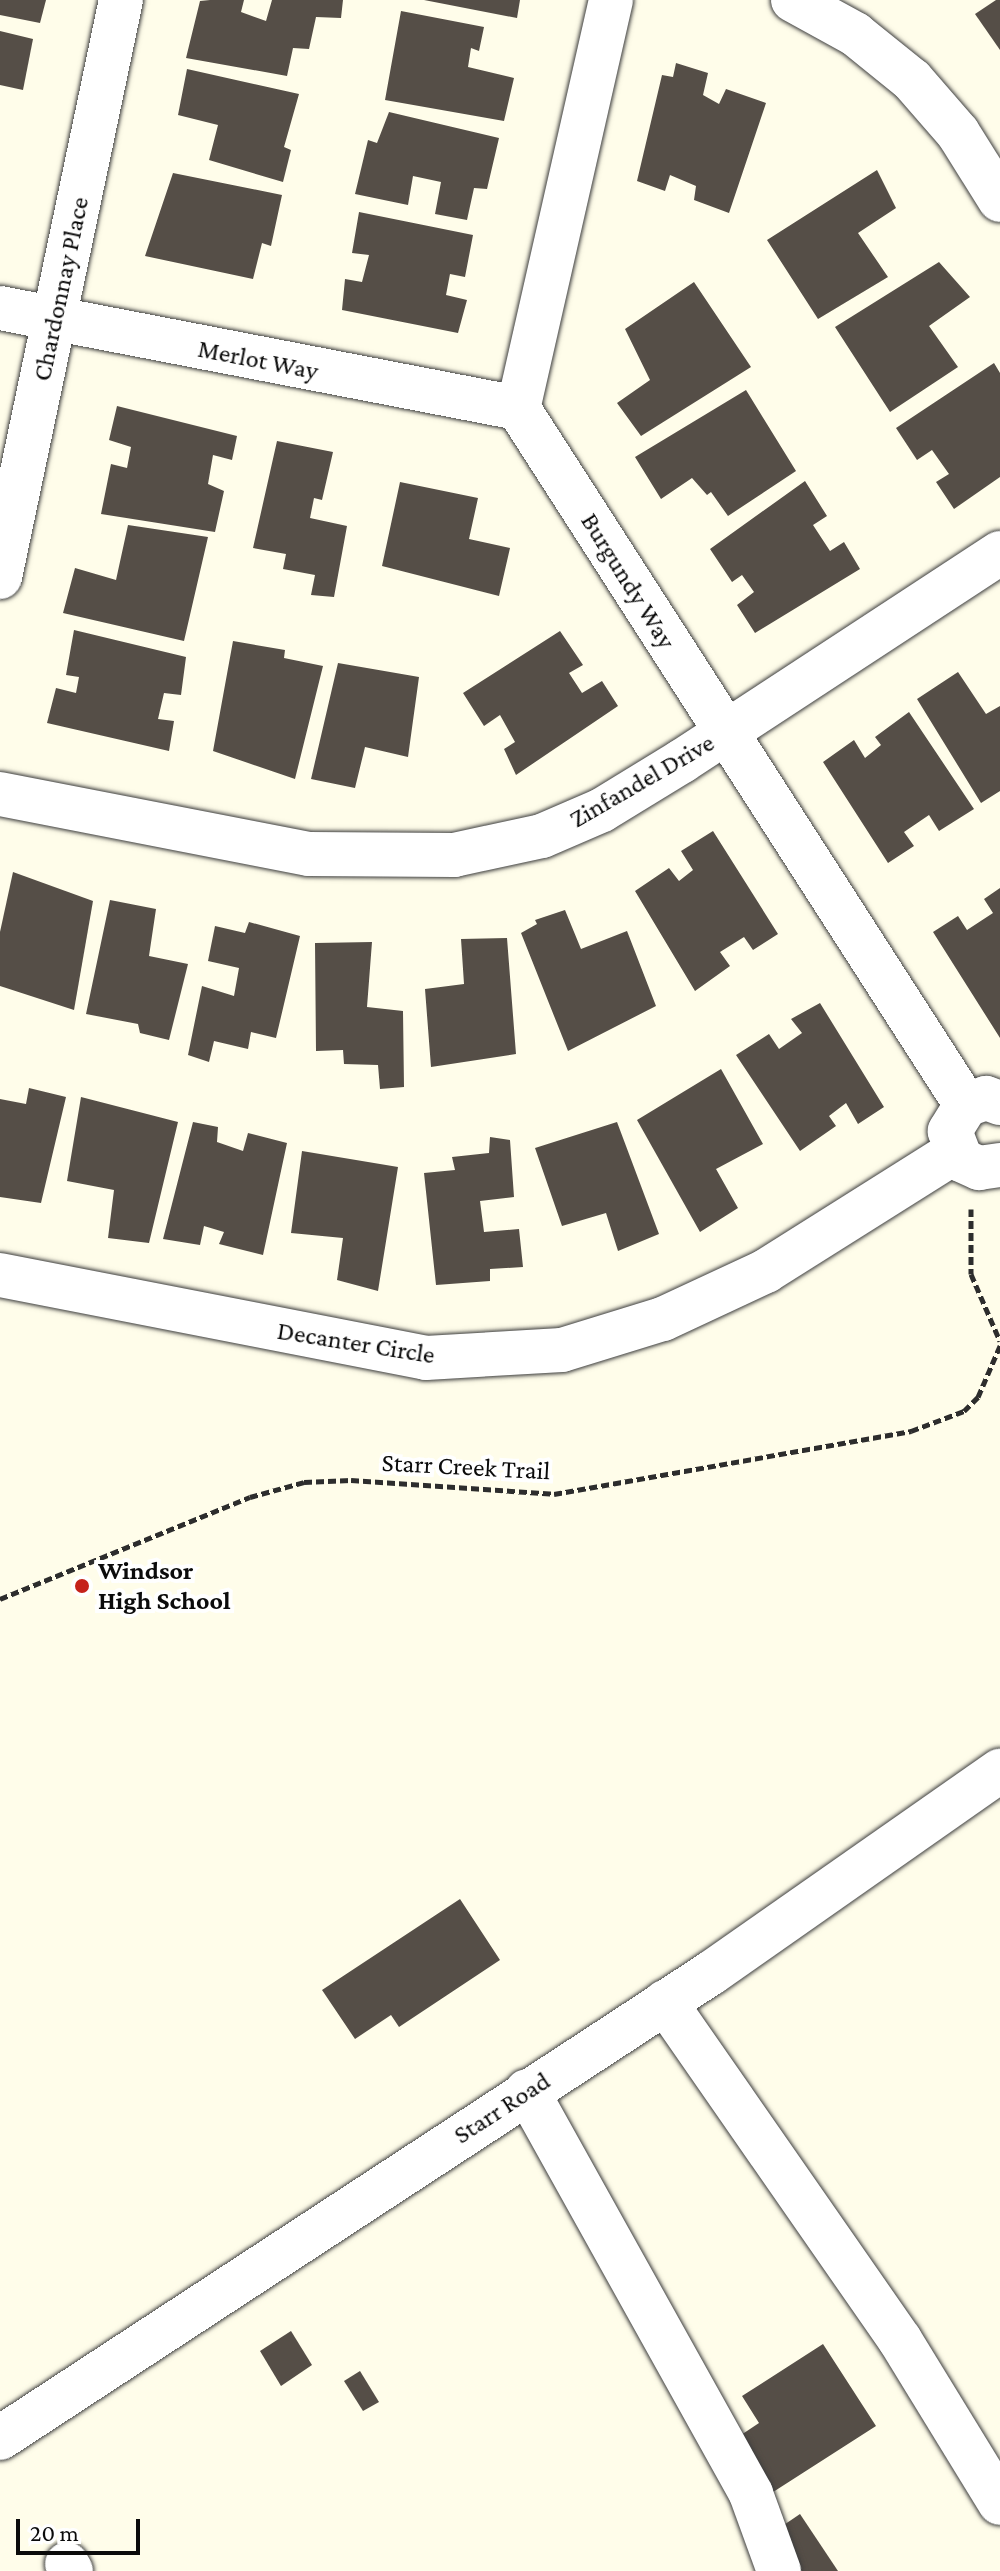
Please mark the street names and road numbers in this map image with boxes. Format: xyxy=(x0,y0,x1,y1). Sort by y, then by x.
street label: Chardonnay Place xyxy=(26,194,96,384)
street label: Merlot Way xyxy=(195,333,321,387)
street label: Burgundy Way xyxy=(574,507,682,655)
street label: Zinfandel Drive xyxy=(564,727,720,835)
street label: Decanter Circle xyxy=(275,1315,437,1371)
street label: Starr Creek Trail xyxy=(381,1447,551,1487)
street label: Starr Road xyxy=(448,2065,556,2151)

